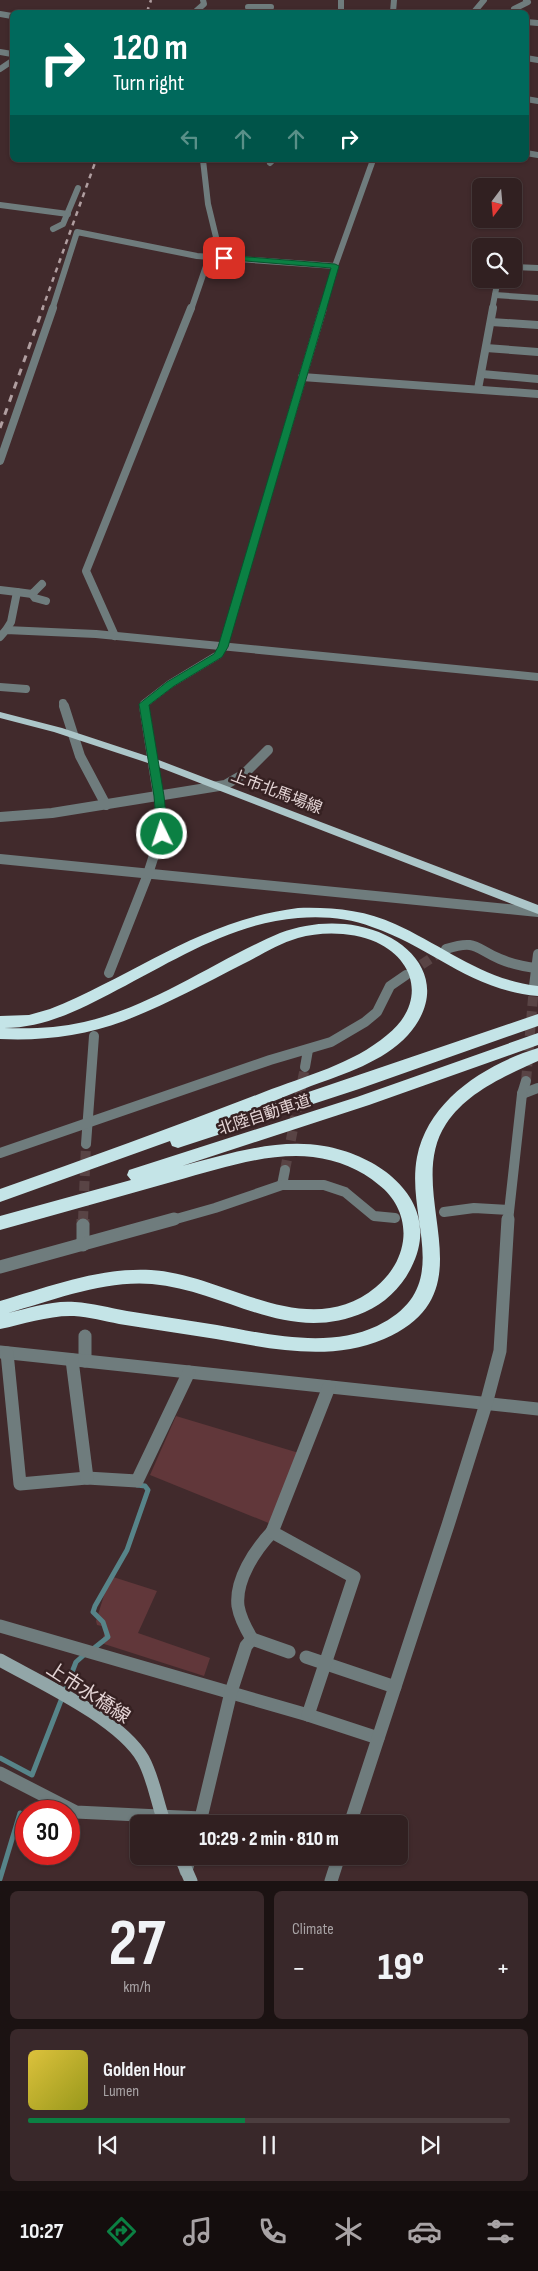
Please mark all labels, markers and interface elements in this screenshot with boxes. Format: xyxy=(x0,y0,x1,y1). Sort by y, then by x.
text: 120 m xyxy=(113,27,188,70)
icon: right xyxy=(30,30,95,95)
text: Turn right xyxy=(113,70,184,97)
icon: left xyxy=(176,125,204,153)
icon: ahead xyxy=(229,125,257,153)
icon: ahead xyxy=(282,125,310,153)
icon: right xyxy=(335,125,363,153)
north arrow xyxy=(472,178,522,228)
map controls xyxy=(472,178,522,288)
pin xyxy=(203,237,245,279)
button: search xyxy=(472,238,522,288)
icon: arrive xyxy=(210,244,238,272)
street label: 上市北馬場線 xyxy=(228,766,325,818)
position arrow xyxy=(135,807,187,859)
street label: 北陸自動車道 xyxy=(216,1092,313,1139)
street label: 上市水橋線 xyxy=(42,1658,134,1729)
speed limit sign: 30 xyxy=(15,1800,80,1865)
text: 10:29 · 2 min · 810 m xyxy=(199,1828,339,1851)
text: 27 xyxy=(109,1906,165,1984)
text: Climate xyxy=(292,1920,334,1939)
text: 19° xyxy=(378,1945,424,1990)
text: − xyxy=(292,1952,306,1985)
text: + xyxy=(496,1952,510,1985)
text: km/h xyxy=(123,1978,151,1997)
text: Golden Hour xyxy=(103,2059,186,2082)
text: Lumen xyxy=(103,2082,139,2101)
icon: previous xyxy=(94,2131,122,2159)
icon: pause xyxy=(255,2131,283,2159)
icon: next xyxy=(416,2131,444,2159)
icon: directions xyxy=(104,2214,139,2249)
icon: music xyxy=(180,2214,215,2249)
icon: phone xyxy=(255,2214,290,2249)
icon: climate xyxy=(331,2214,366,2249)
icon: car xyxy=(407,2214,442,2249)
icon: filters xyxy=(483,2214,518,2249)
text: 10:27 xyxy=(20,2218,63,2245)

